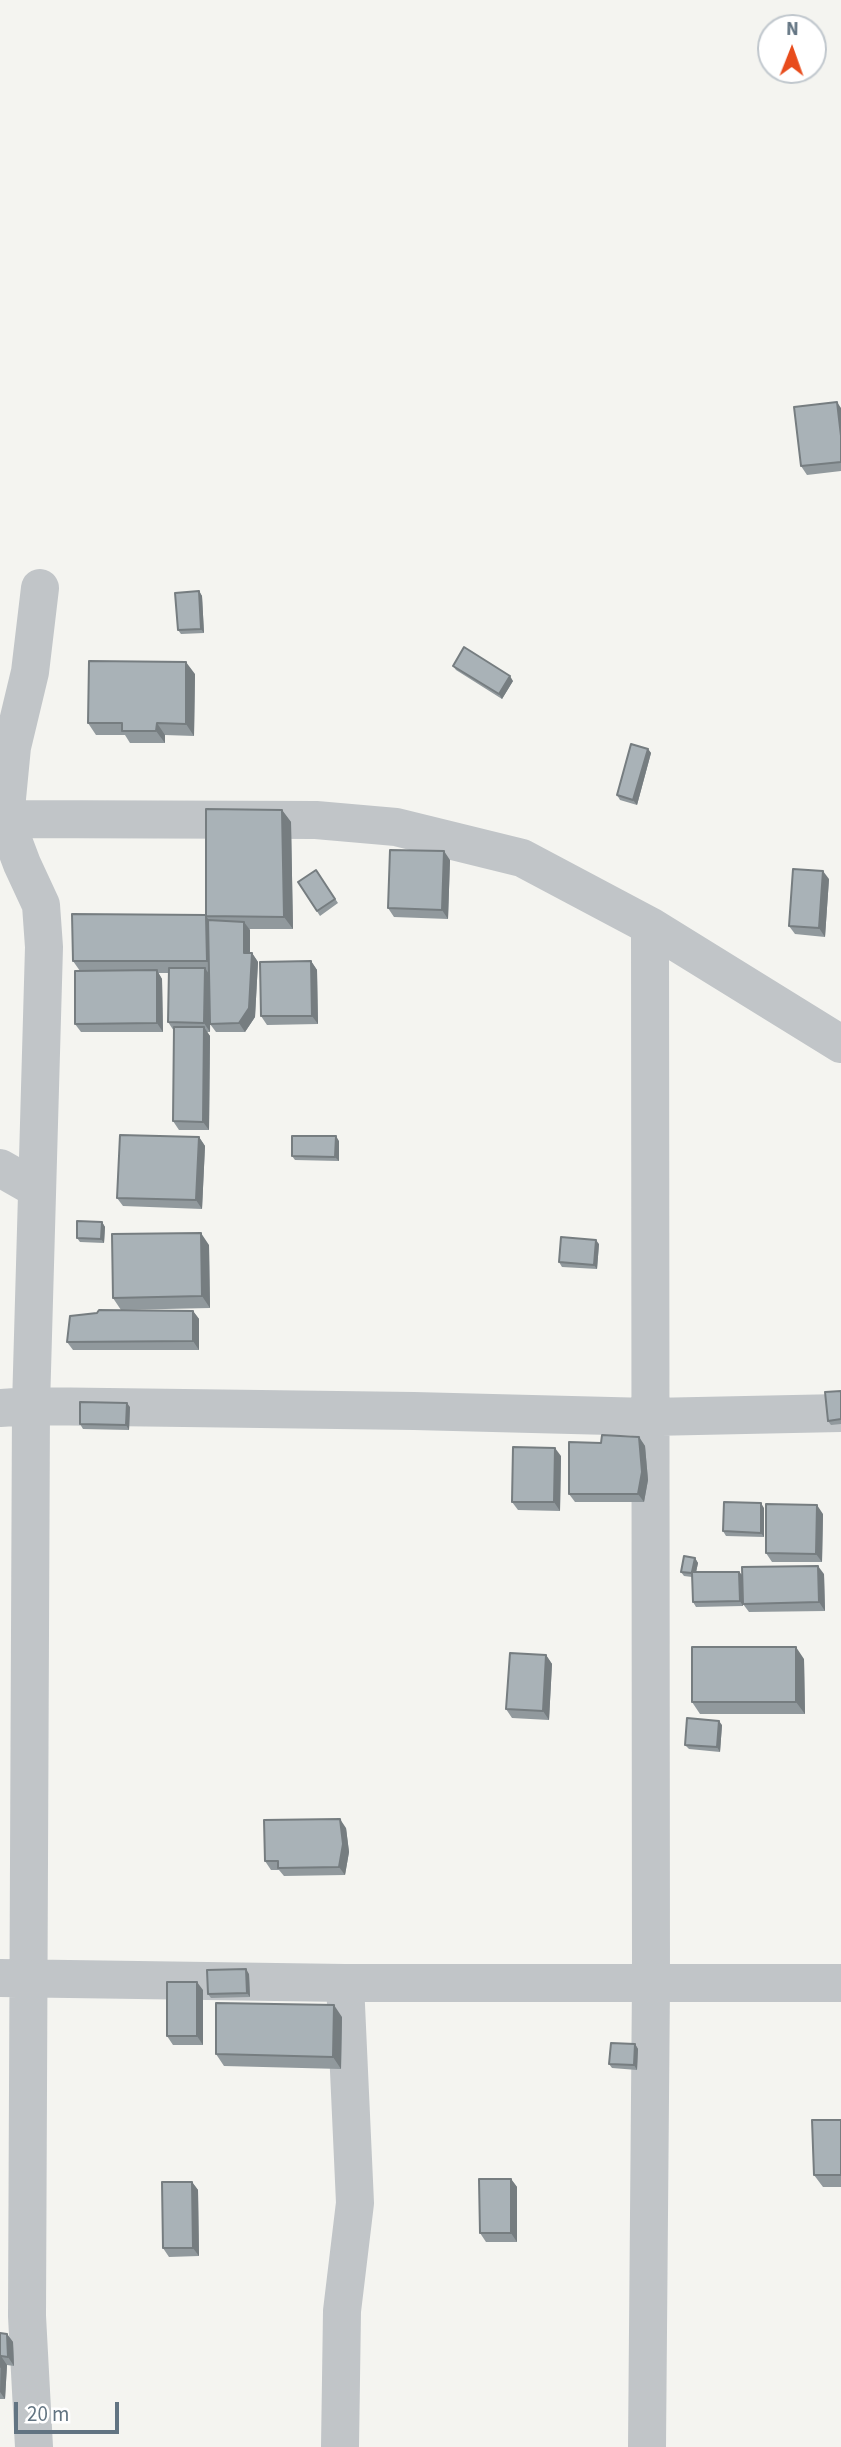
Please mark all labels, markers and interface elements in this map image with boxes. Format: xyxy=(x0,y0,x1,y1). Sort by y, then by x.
north arrow xyxy=(757,14,827,84)
text: N xyxy=(786,16,799,43)
scale bar xyxy=(18,2388,122,2432)
text: 20 m xyxy=(27,2399,69,2429)

